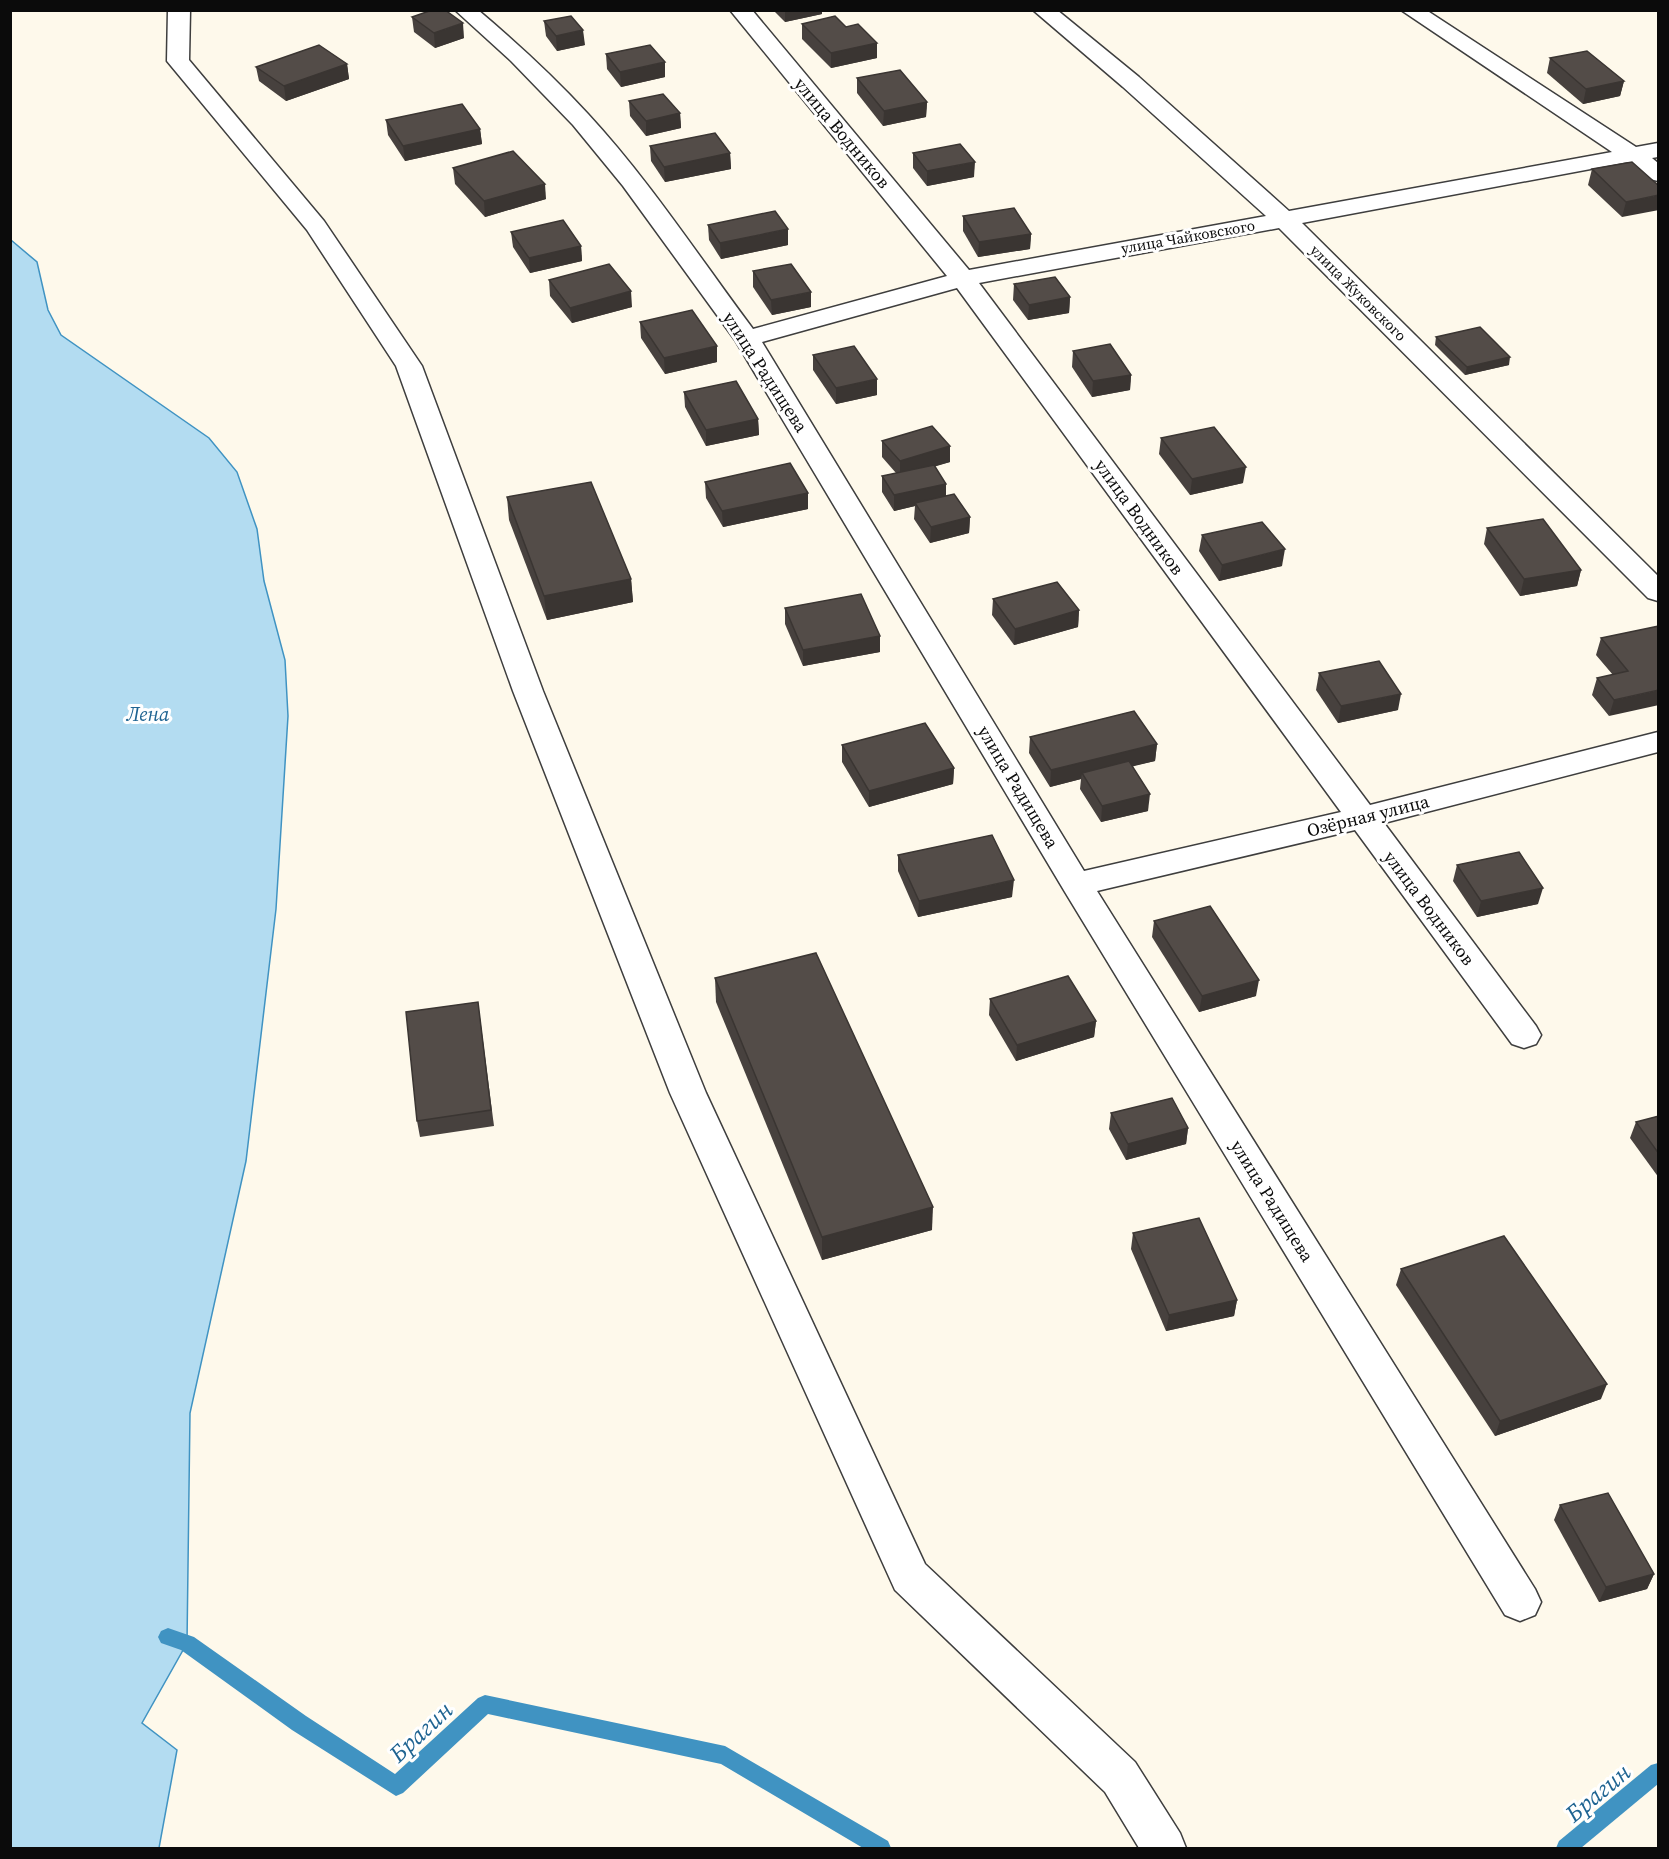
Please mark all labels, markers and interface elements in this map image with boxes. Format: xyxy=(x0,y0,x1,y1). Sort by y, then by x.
street label: улица Водников xyxy=(789,72,896,193)
street label: улица Чайковского xyxy=(1119,214,1257,259)
street label: улица Жуковского xyxy=(1305,240,1411,346)
street label: улица Радищева xyxy=(717,306,814,438)
street label: улица Водников xyxy=(1089,454,1190,580)
water label: Лена xyxy=(126,700,170,728)
street label: улица Радищева xyxy=(972,721,1065,854)
street label: Озёрная улица xyxy=(1304,788,1432,843)
street label: улица Водников xyxy=(1378,845,1481,970)
street label: улица Радищева xyxy=(1225,1135,1320,1267)
water label: Брагин xyxy=(381,1694,460,1770)
water label: Брагин xyxy=(1557,1755,1638,1830)

